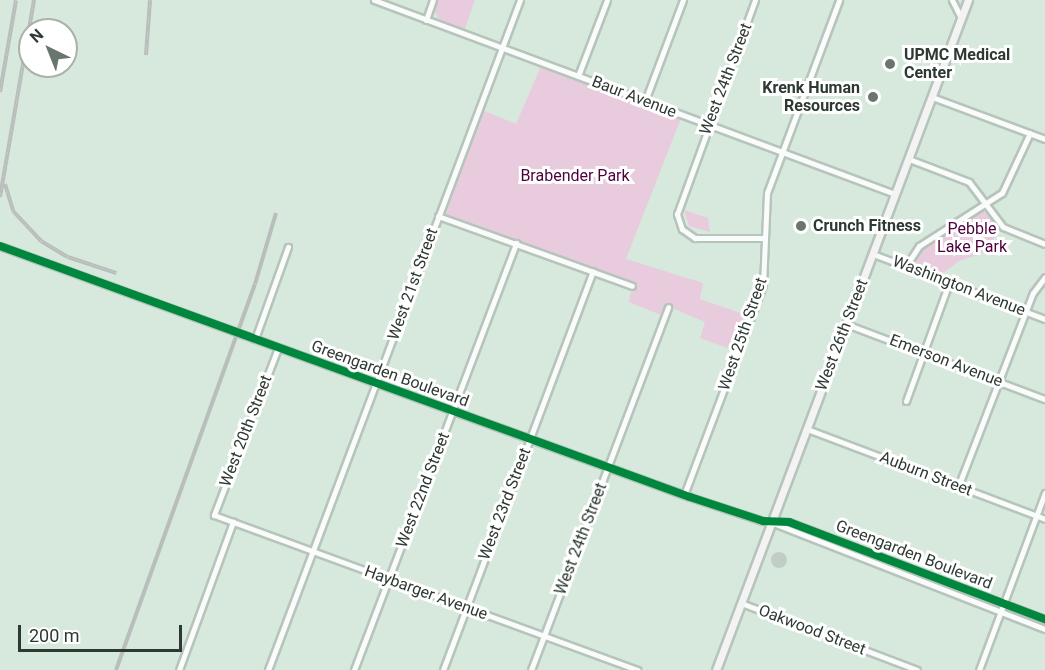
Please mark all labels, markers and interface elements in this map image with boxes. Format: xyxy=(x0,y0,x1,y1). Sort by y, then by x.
north arrow xyxy=(18,18,78,78)
street label: West 24th Street xyxy=(696,20,756,138)
text: N xyxy=(26,25,47,47)
place label: UPMC Medical Center xyxy=(904,45,1010,83)
marker: UPMC Medical Center xyxy=(881,55,899,73)
street label: Baur Avenue xyxy=(589,72,679,122)
place label: Krenk Human Resources xyxy=(762,78,860,116)
marker: Krenk Human Resources xyxy=(864,88,882,106)
park label: Brabender Park xyxy=(520,166,630,186)
place label: Crunch Fitness xyxy=(813,216,921,236)
marker: Crunch Fitness xyxy=(794,219,808,233)
park label: Pebble Lake Park xyxy=(937,219,1007,257)
street label: West 21st Street xyxy=(384,225,442,343)
street label: Washington Avenue xyxy=(890,252,1028,320)
street label: West 25th Street xyxy=(715,275,771,393)
street label: West 26th Street xyxy=(812,276,872,394)
street label: Emerson Avenue xyxy=(887,331,1005,391)
street label: Greengarden Boulevard xyxy=(309,337,471,411)
street label: West 20th Street xyxy=(216,372,276,490)
street label: West 22nd Street xyxy=(392,430,454,550)
street label: West 23rd Street xyxy=(475,445,535,563)
street label: Auburn Street xyxy=(877,448,975,500)
street label: West 24th Street xyxy=(551,480,611,598)
street label: Greengarden Boulevard xyxy=(833,516,995,594)
street label: Haybarger Avenue xyxy=(362,562,490,624)
street label: Oakwood Street xyxy=(756,601,868,659)
scale bar xyxy=(21,613,184,651)
text: 200 m xyxy=(29,625,80,646)

